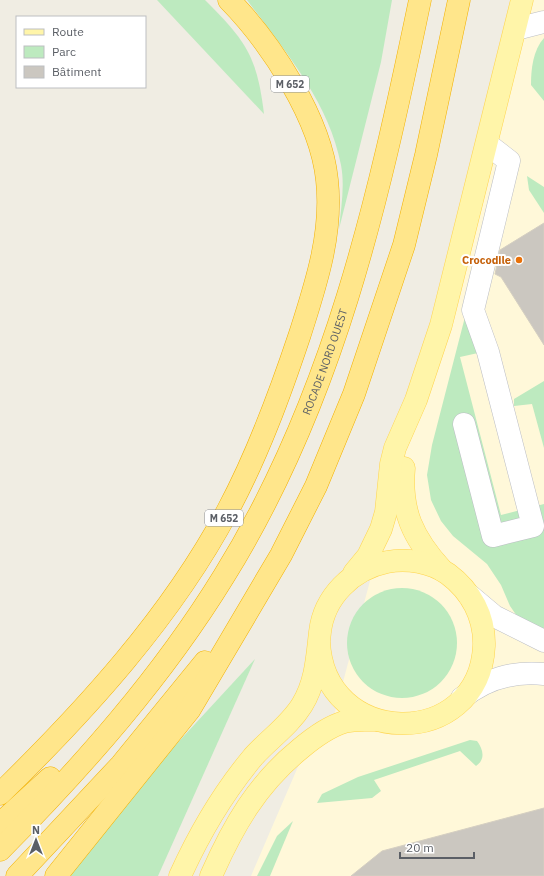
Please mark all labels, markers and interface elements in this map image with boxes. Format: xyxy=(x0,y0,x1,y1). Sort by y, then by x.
legend xyxy=(16,16,146,88)
text: Route xyxy=(52,24,84,39)
text: Parc xyxy=(52,44,76,59)
text: Bâtiment xyxy=(52,64,102,79)
road number: M 652 xyxy=(271,76,309,92)
place label: Crocodile xyxy=(462,253,511,267)
marker: Crocodile xyxy=(514,255,524,265)
street label: ROCADE NORD OUEST xyxy=(299,306,351,417)
road number: M 652 xyxy=(205,510,243,526)
north arrow xyxy=(16,820,56,860)
text: N xyxy=(32,823,40,837)
scale bar xyxy=(400,834,474,860)
text: 20 m xyxy=(406,840,434,855)

